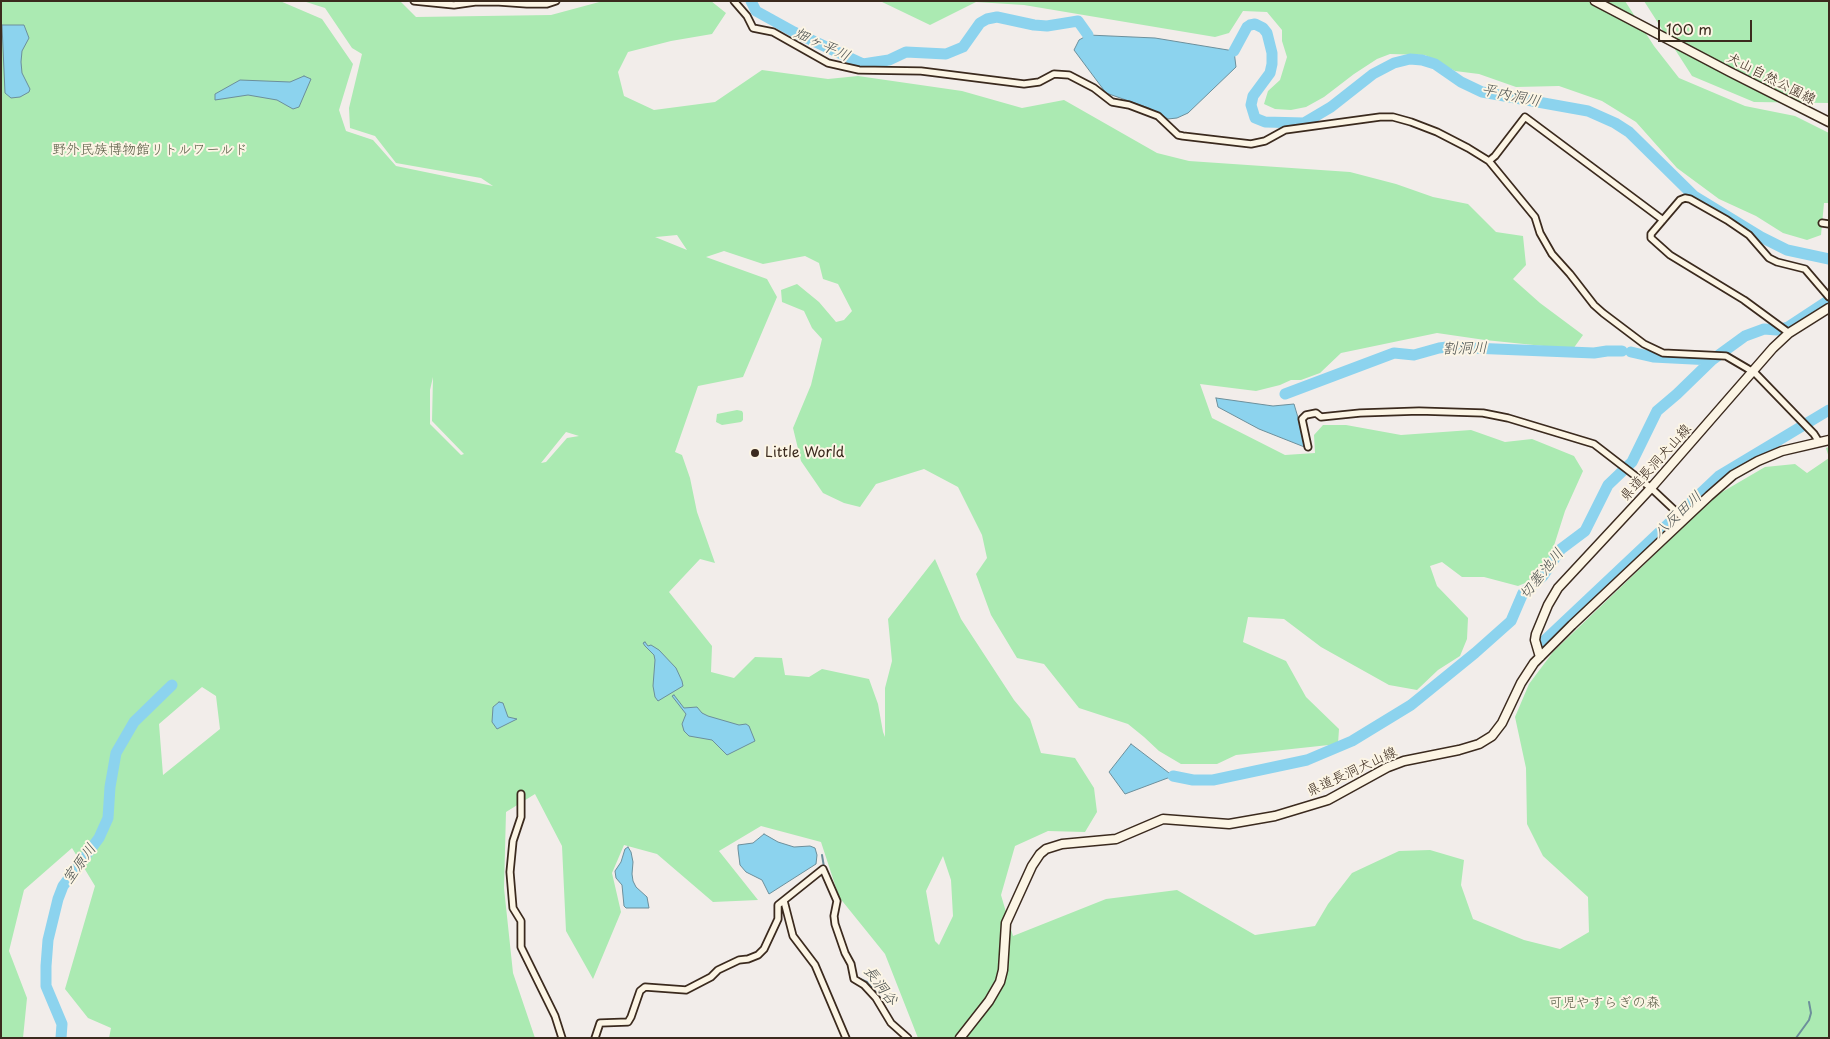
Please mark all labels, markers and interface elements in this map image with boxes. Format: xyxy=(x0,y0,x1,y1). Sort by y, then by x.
scale bar xyxy=(1660,10,1754,42)
text: 100 m xyxy=(1666,17,1712,40)
water label: 畑ヶ平川 xyxy=(791,24,853,66)
street label: 犬山自然公園線 xyxy=(1724,49,1818,109)
water label: 平内洞川 xyxy=(1480,81,1542,111)
park label: 野外民族博物館リトルワールド xyxy=(52,142,248,158)
water label: 割洞川 xyxy=(1442,340,1488,358)
street label: 県道長洞犬山線 xyxy=(1617,421,1695,505)
place label: Little World xyxy=(765,445,844,461)
marker: Little World xyxy=(749,447,761,459)
water label: 八反田川 xyxy=(1650,488,1706,542)
water label: 切塞池川 xyxy=(1516,545,1568,603)
street label: 県道長洞犬山線 xyxy=(1304,744,1400,800)
water label: 室原川 xyxy=(59,841,101,887)
water label: 長洞谷 xyxy=(859,963,901,1009)
park label: 可児やすらぎの森 xyxy=(1548,995,1660,1011)

